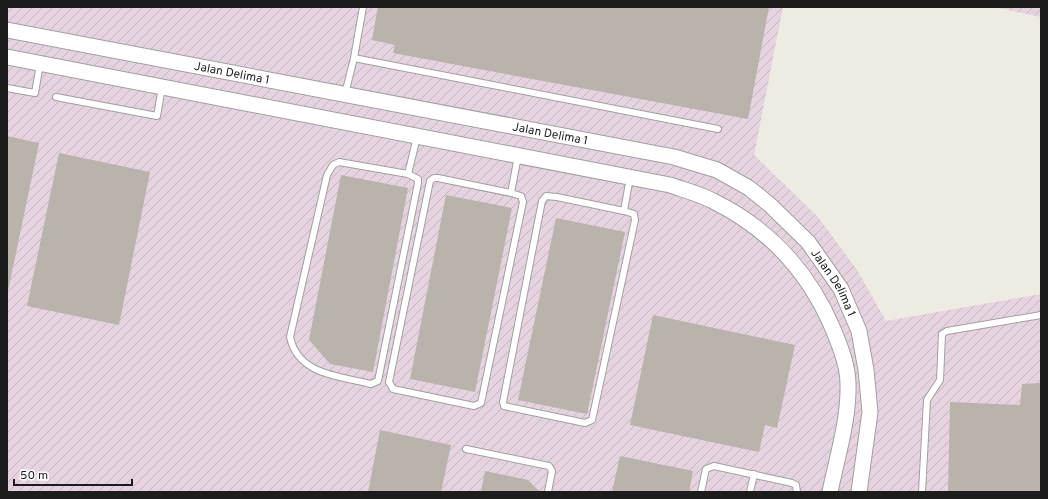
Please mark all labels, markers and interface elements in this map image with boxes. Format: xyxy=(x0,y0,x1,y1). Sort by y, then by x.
street label: Jalan Delima 1 xyxy=(193,59,271,89)
street label: Jalan Delima 1 xyxy=(511,119,589,149)
street label: Jalan Delima 1 xyxy=(806,246,859,319)
scale bar xyxy=(14,461,132,487)
text: 50 m xyxy=(20,468,48,484)

